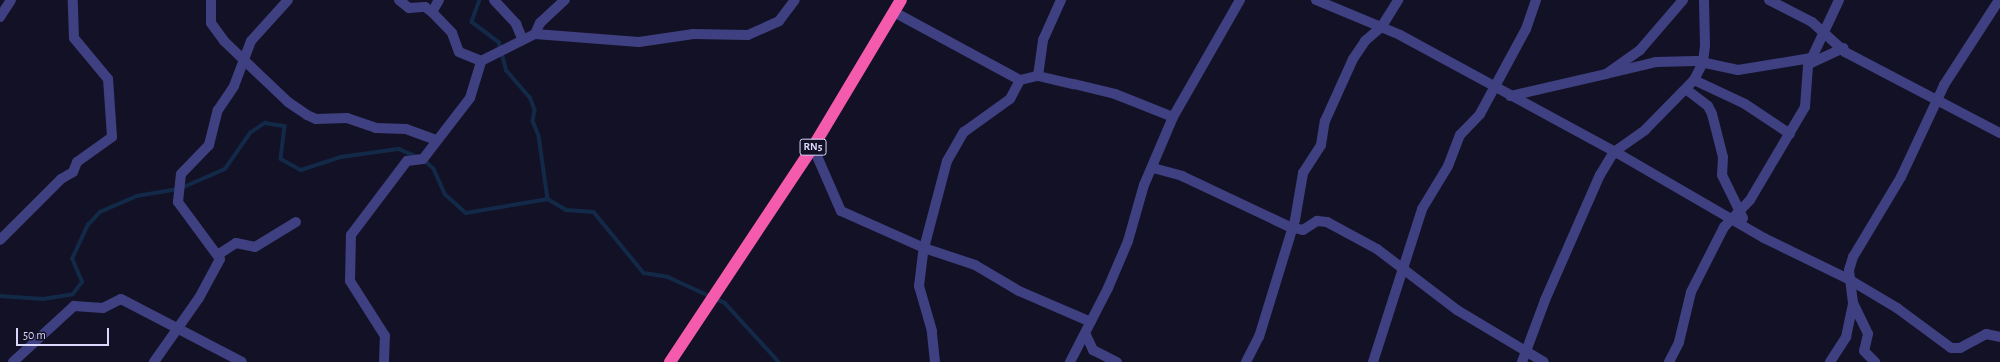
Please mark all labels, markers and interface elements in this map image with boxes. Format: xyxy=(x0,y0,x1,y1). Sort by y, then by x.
road number: RN5 xyxy=(799,138,827,156)
scale bar xyxy=(18,320,111,346)
text: 50 m xyxy=(23,329,46,341)

